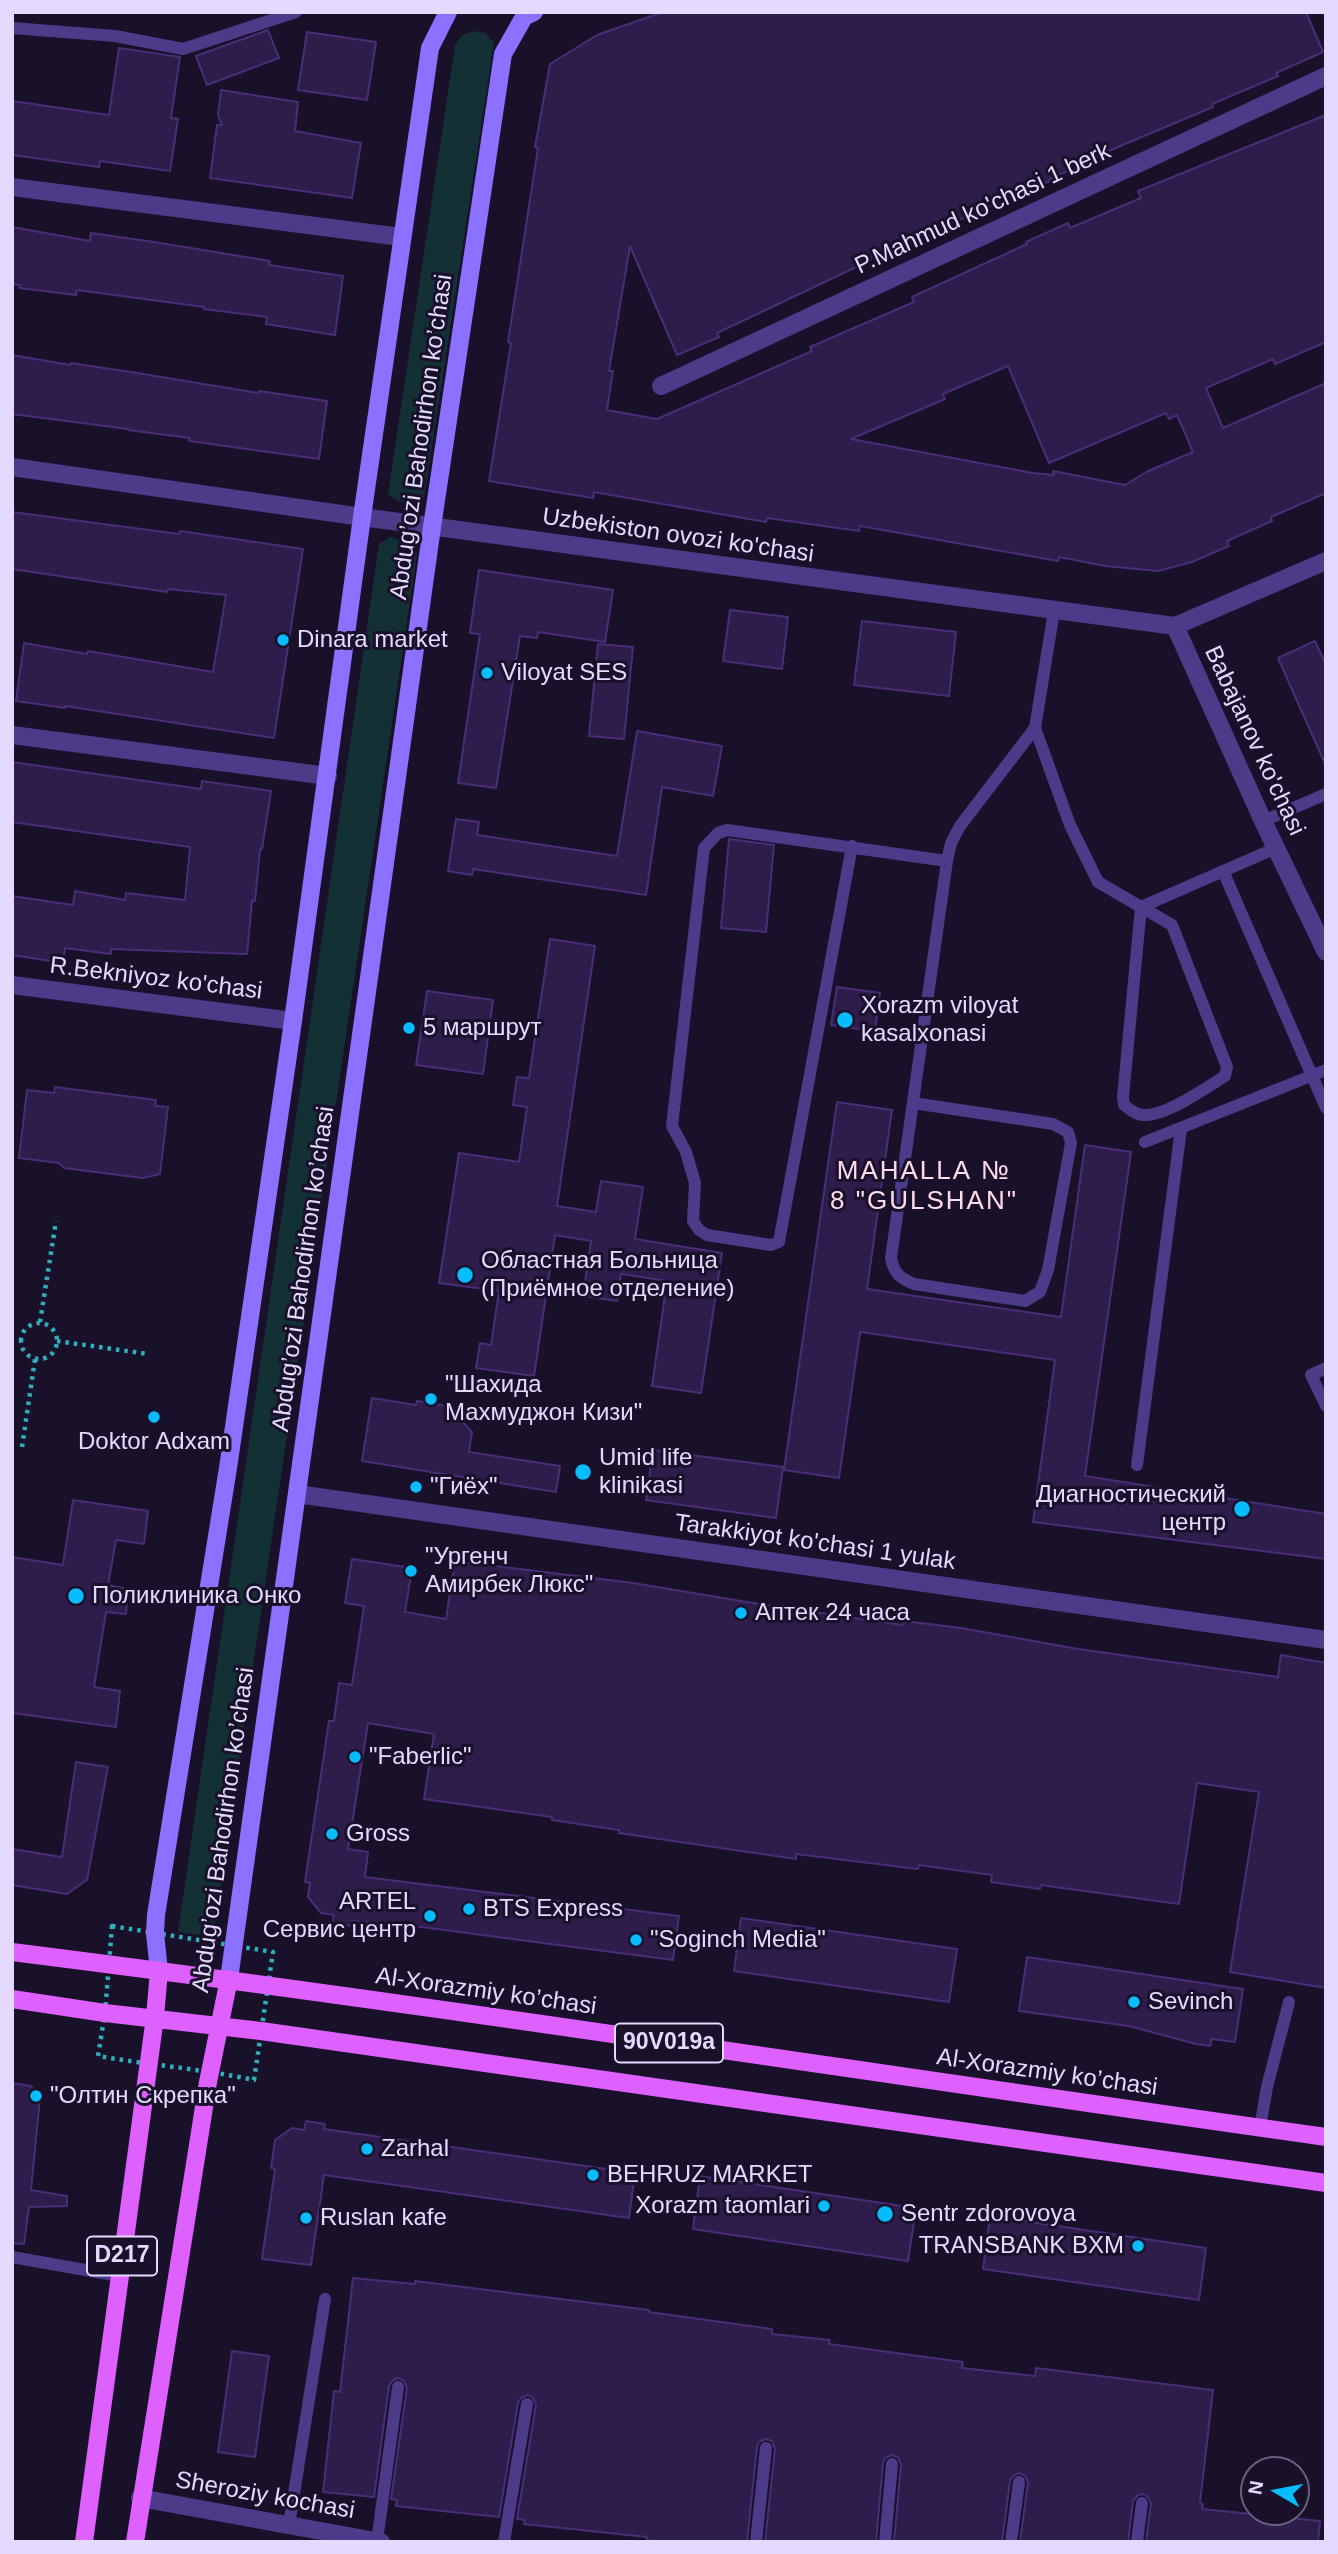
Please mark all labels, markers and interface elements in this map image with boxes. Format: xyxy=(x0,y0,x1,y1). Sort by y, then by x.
street label: P.Mahmud ko'chasi 1 berk xyxy=(851,137,1115,281)
street label: Abdug’ozi Bahodirhon ko’chasi xyxy=(385,272,459,602)
street label: Uzbekiston ovozi ko'chasi xyxy=(540,503,816,569)
place label: Dinara market xyxy=(297,626,448,654)
marker: Dinara market xyxy=(275,632,291,648)
street label: Babajanov ko'chasi xyxy=(1197,642,1311,840)
place label: Viloyat SES xyxy=(501,659,627,687)
marker: Viloyat SES xyxy=(479,665,495,681)
street label: R.Bekniyoz ko'chasi xyxy=(48,952,264,1006)
place label: Xorazm viloyat kasalxonasi xyxy=(861,992,1018,1048)
marker: Xorazm viloyat kasalxonasi xyxy=(835,1010,855,1030)
place label: 5 маршрут xyxy=(423,1014,542,1042)
marker: 5 маршрут xyxy=(401,1020,417,1036)
street label: Abdug’ozi Bahodirhon ko’chasi xyxy=(267,1104,341,1434)
district label: MAHALLA № 8 "GULSHAN" xyxy=(831,1156,1017,1218)
place label: Областная Больница (Приёмное отделение) xyxy=(481,1247,734,1303)
marker: Областная Больница (Приёмное отделение) xyxy=(455,1265,475,1285)
place label: "Шахида Махмуджон Кизи" xyxy=(445,1371,642,1427)
marker: "Шахида Махмуджон Кизи" xyxy=(423,1391,439,1407)
marker: Doktor Adxam xyxy=(146,1409,162,1425)
place label: Doktor Adxam xyxy=(78,1428,230,1456)
place label: Umid life klinikasi xyxy=(599,1444,692,1500)
marker: Umid life klinikasi xyxy=(573,1462,593,1482)
place label: "Гиёх" xyxy=(430,1473,497,1501)
marker: "Гиёх" xyxy=(408,1479,424,1495)
place label: Диагностический центр xyxy=(1036,1481,1226,1537)
marker: Диагностический центр xyxy=(1232,1499,1252,1519)
street label: Tarakkiyot ko'chasi 1 yulak xyxy=(673,1509,957,1577)
place label: "Ургенч Амирбек Люкс" xyxy=(425,1543,593,1599)
marker: "Ургенч Амирбек Люкс" xyxy=(403,1563,419,1579)
place label: Поликлиника Онко xyxy=(92,1582,301,1610)
marker: Поликлиника Онко xyxy=(66,1586,86,1606)
place label: Аптек 24 часа xyxy=(755,1599,910,1627)
marker: Аптек 24 часа xyxy=(733,1605,749,1621)
street label: Abdug’ozi Bahodirhon ko’chasi xyxy=(187,1665,261,1995)
place label: "Faberlic" xyxy=(369,1743,471,1771)
marker: "Faberlic" xyxy=(347,1749,363,1765)
place label: Gross xyxy=(346,1820,410,1848)
marker: Gross xyxy=(324,1826,340,1842)
place label: ARTEL Сервис центр xyxy=(263,1888,416,1944)
place label: BTS Express xyxy=(483,1895,623,1923)
marker: BTS Express xyxy=(461,1901,477,1917)
marker: ARTEL Сервис центр xyxy=(422,1908,438,1924)
place label: "Soginch Media" xyxy=(650,1926,826,1954)
marker: "Soginch Media" xyxy=(628,1932,644,1948)
street label: Al-Xorazmiy ko’chasi xyxy=(374,1962,598,2022)
place label: Sevinch xyxy=(1148,1988,1233,2016)
marker: Sevinch xyxy=(1126,1994,1142,2010)
road number: 90V019a xyxy=(615,2024,723,2062)
street label: Al-Xorazmiy ko’chasi xyxy=(935,2043,1159,2103)
place label: "Олтин Скрепка" xyxy=(50,2082,236,2110)
marker: "Олтин Скрепка" xyxy=(28,2088,44,2104)
place label: Zarhal xyxy=(381,2135,449,2163)
marker: Zarhal xyxy=(359,2141,375,2157)
place label: BEHRUZ MARKET xyxy=(607,2161,812,2189)
marker: BEHRUZ MARKET xyxy=(585,2167,601,2183)
place label: Xorazm taomlari xyxy=(635,2192,810,2220)
marker: Xorazm taomlari xyxy=(816,2198,832,2214)
place label: Sentr zdorovoya xyxy=(901,2200,1076,2228)
place label: Ruslan kafe xyxy=(320,2204,447,2232)
marker: Sentr zdorovoya xyxy=(875,2204,895,2224)
marker: Ruslan kafe xyxy=(298,2210,314,2226)
place label: TRANSBANK BXM xyxy=(919,2232,1124,2260)
road number: D217 xyxy=(87,2236,157,2276)
marker: TRANSBANK BXM xyxy=(1130,2238,1146,2254)
north arrow xyxy=(1240,2456,1310,2526)
street label: Sheroziy kochasi xyxy=(173,2466,357,2526)
text: N xyxy=(1244,2479,1267,2496)

